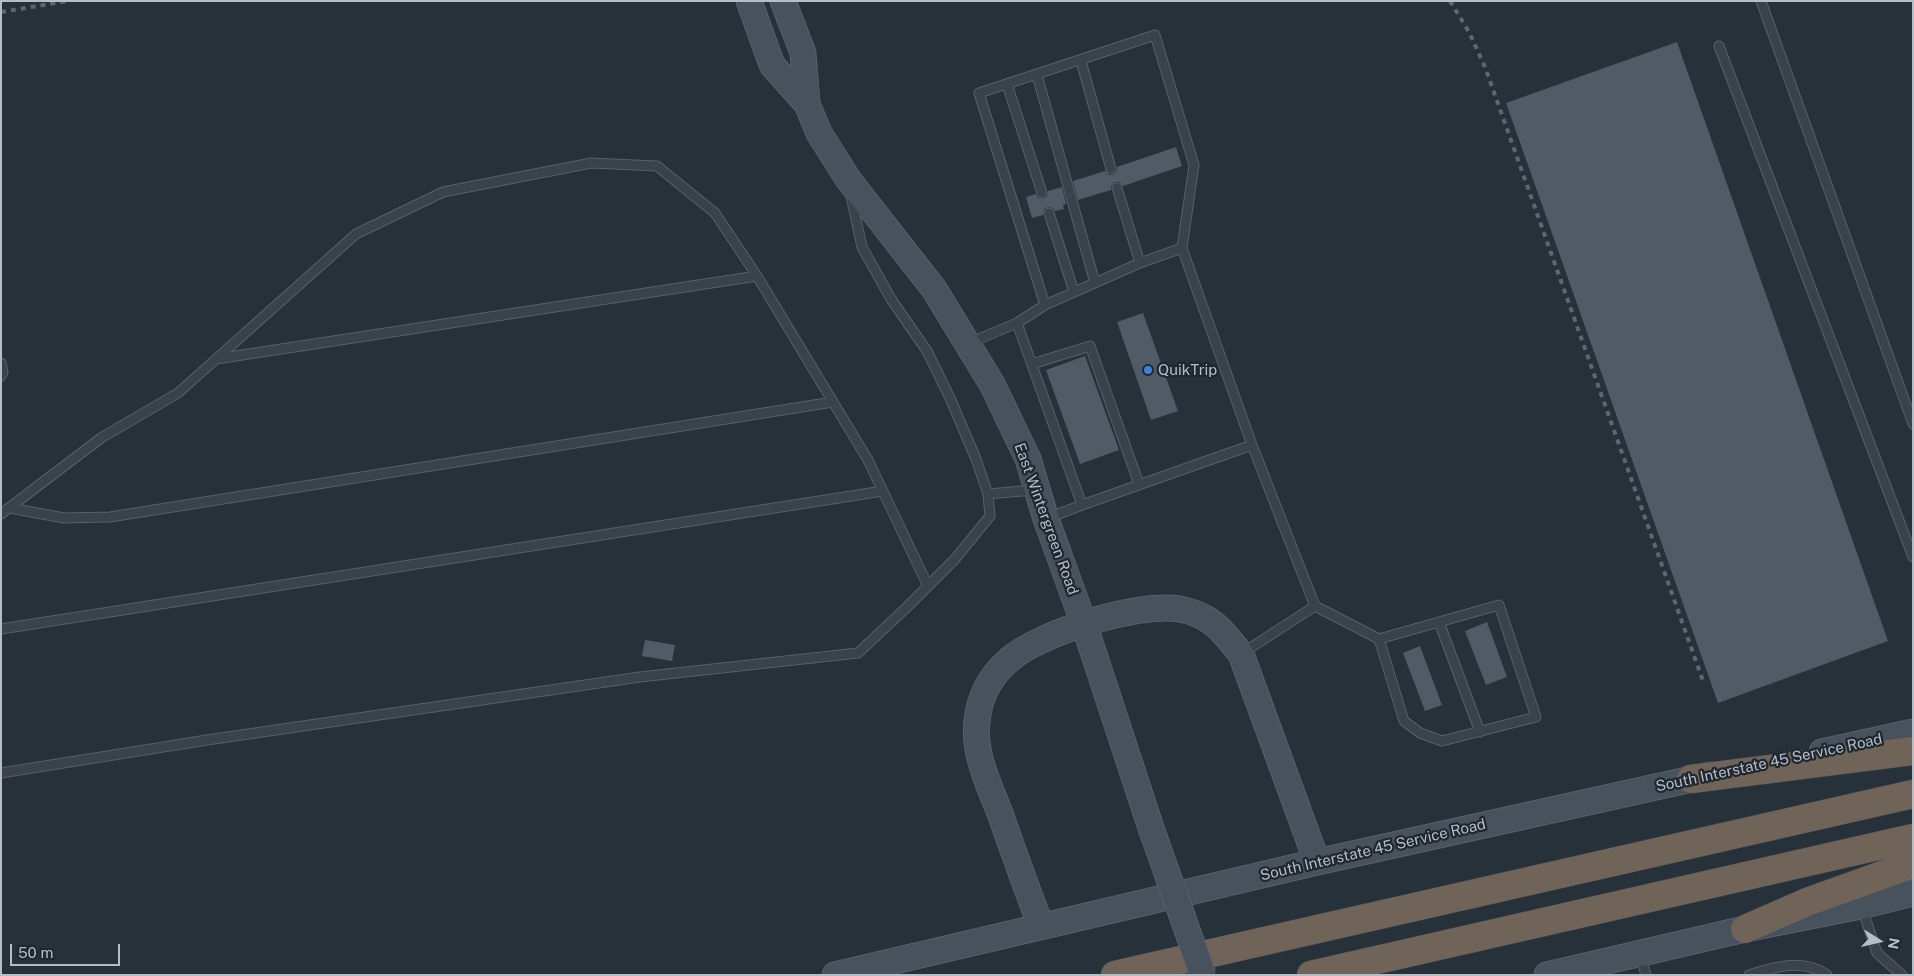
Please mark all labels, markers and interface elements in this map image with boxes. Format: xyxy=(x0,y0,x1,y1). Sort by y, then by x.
place label: QuikTrip xyxy=(1158,361,1217,379)
marker: QuikTrip xyxy=(1142,364,1154,376)
street label: East Wintergreen Road xyxy=(1010,441,1082,597)
street label: South Interstate 45 Service Road xyxy=(1654,730,1884,796)
street label: South Interstate 45 Service Road xyxy=(1258,815,1488,885)
north arrow xyxy=(1854,916,1904,966)
scale bar xyxy=(12,934,122,966)
text: N xyxy=(1885,937,1903,950)
text: 50 m xyxy=(18,944,53,961)

